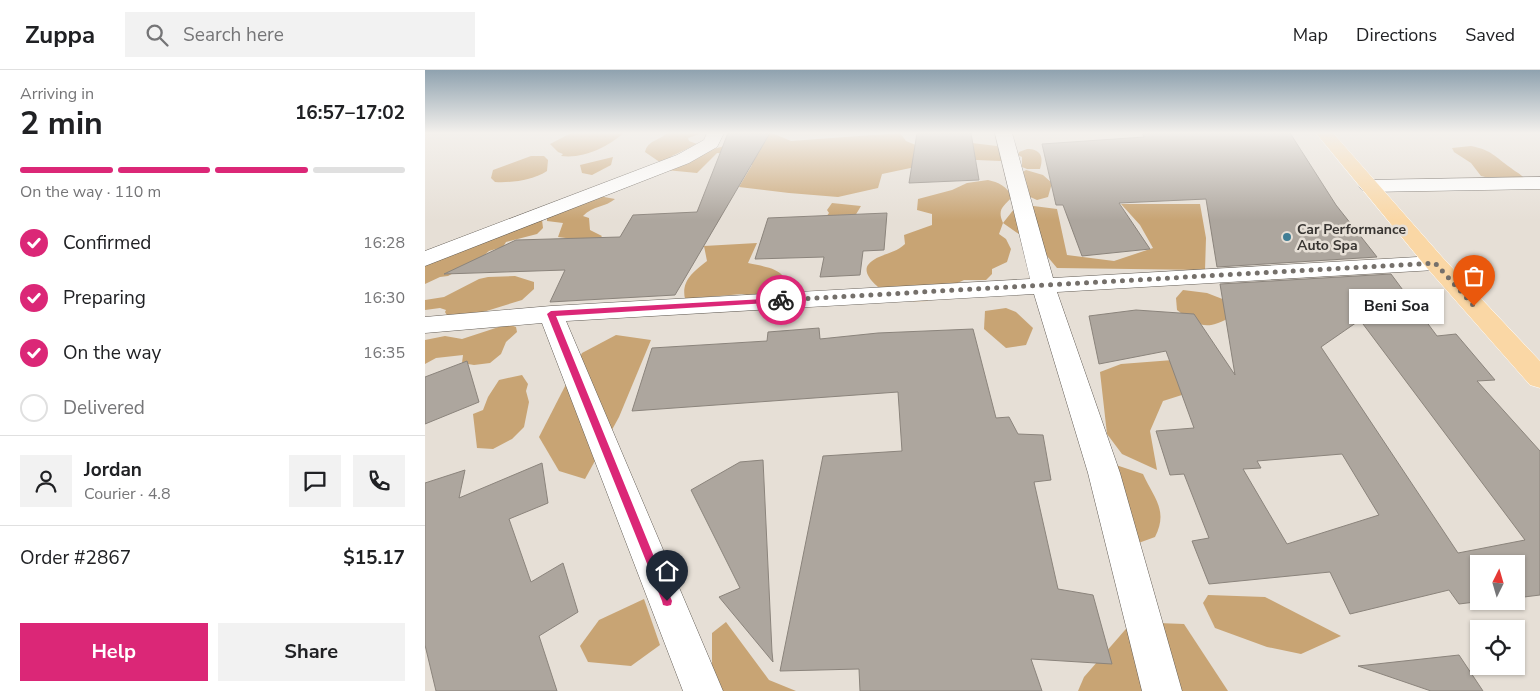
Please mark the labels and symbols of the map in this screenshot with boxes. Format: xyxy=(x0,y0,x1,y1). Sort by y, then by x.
place label: Car Performance Auto Spa xyxy=(1297,220,1406,255)
marker: Car Performance Auto Spa xyxy=(1281,231,1293,243)
pin xyxy=(1453,255,1495,306)
courier xyxy=(756,275,806,325)
callout: Beni Soa xyxy=(1349,288,1444,324)
pin xyxy=(646,550,688,601)
north arrow xyxy=(1470,555,1525,610)

